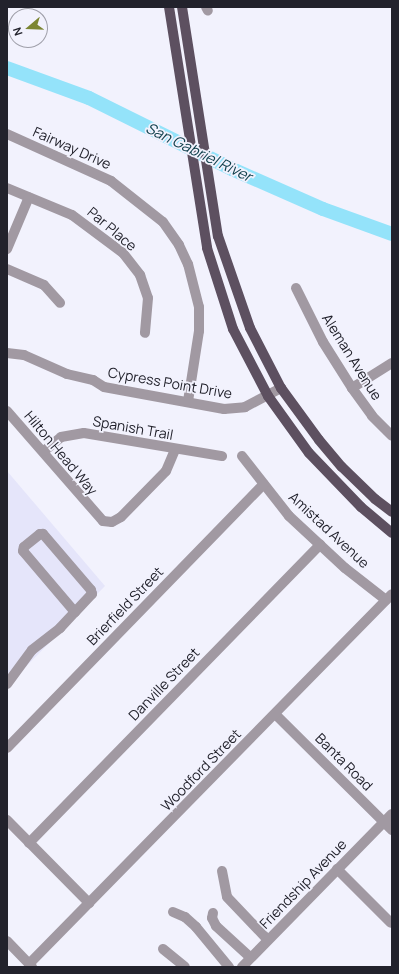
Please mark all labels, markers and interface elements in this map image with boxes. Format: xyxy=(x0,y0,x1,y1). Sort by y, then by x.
north arrow xyxy=(8,8,48,48)
text: N xyxy=(9,26,26,38)
water label: San Gabriel River xyxy=(143,119,255,185)
street label: Fairway Drive xyxy=(30,123,114,173)
street label: Par Place xyxy=(84,204,140,254)
street label: Aleman Avenue xyxy=(319,311,385,403)
street label: Cypress Point Drive xyxy=(107,364,233,402)
street label: Hilton Head Way xyxy=(21,408,101,498)
street label: Spanish Trail xyxy=(91,413,175,443)
street label: Amistad Avenue xyxy=(285,488,373,572)
street label: Brierfield Street xyxy=(83,563,167,649)
street label: Danville Street xyxy=(125,644,203,724)
street label: Woodford Street xyxy=(158,726,244,814)
street label: Banta Road xyxy=(312,730,376,794)
street label: Friendship Avenue xyxy=(256,836,350,932)

